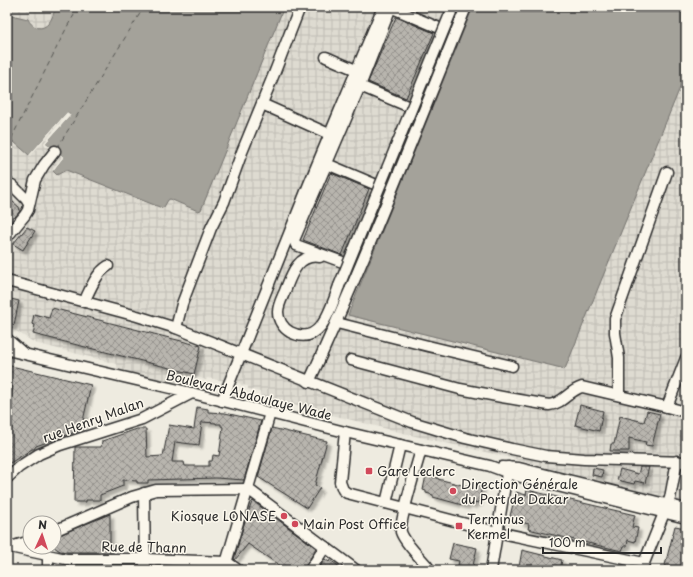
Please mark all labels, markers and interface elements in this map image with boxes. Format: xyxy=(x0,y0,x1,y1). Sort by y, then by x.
street label: Boulevard Abdoulaye Wade xyxy=(164,365,334,424)
street label: rue Henry Malan xyxy=(40,392,146,447)
place label: Gare Leclerc xyxy=(377,461,455,480)
marker: Gare Leclerc xyxy=(364,466,374,476)
place label: Direction Générale du Port de Dakar xyxy=(461,474,578,508)
marker: Direction Générale du Port de Dakar xyxy=(448,486,458,496)
place label: Kiosque LONASE xyxy=(171,506,276,525)
place label: Terminus Kermel xyxy=(467,509,524,543)
marker: Kiosque LONASE xyxy=(279,511,289,521)
place label: Main Post Office xyxy=(303,514,406,533)
north arrow xyxy=(22,515,62,555)
text: N xyxy=(38,516,48,533)
marker: Main Post Office xyxy=(290,519,300,529)
marker: Terminus Kermel xyxy=(454,521,464,531)
scale bar xyxy=(543,529,661,555)
text: 100 m xyxy=(549,533,586,551)
street label: Rue de Thann xyxy=(101,536,187,557)

